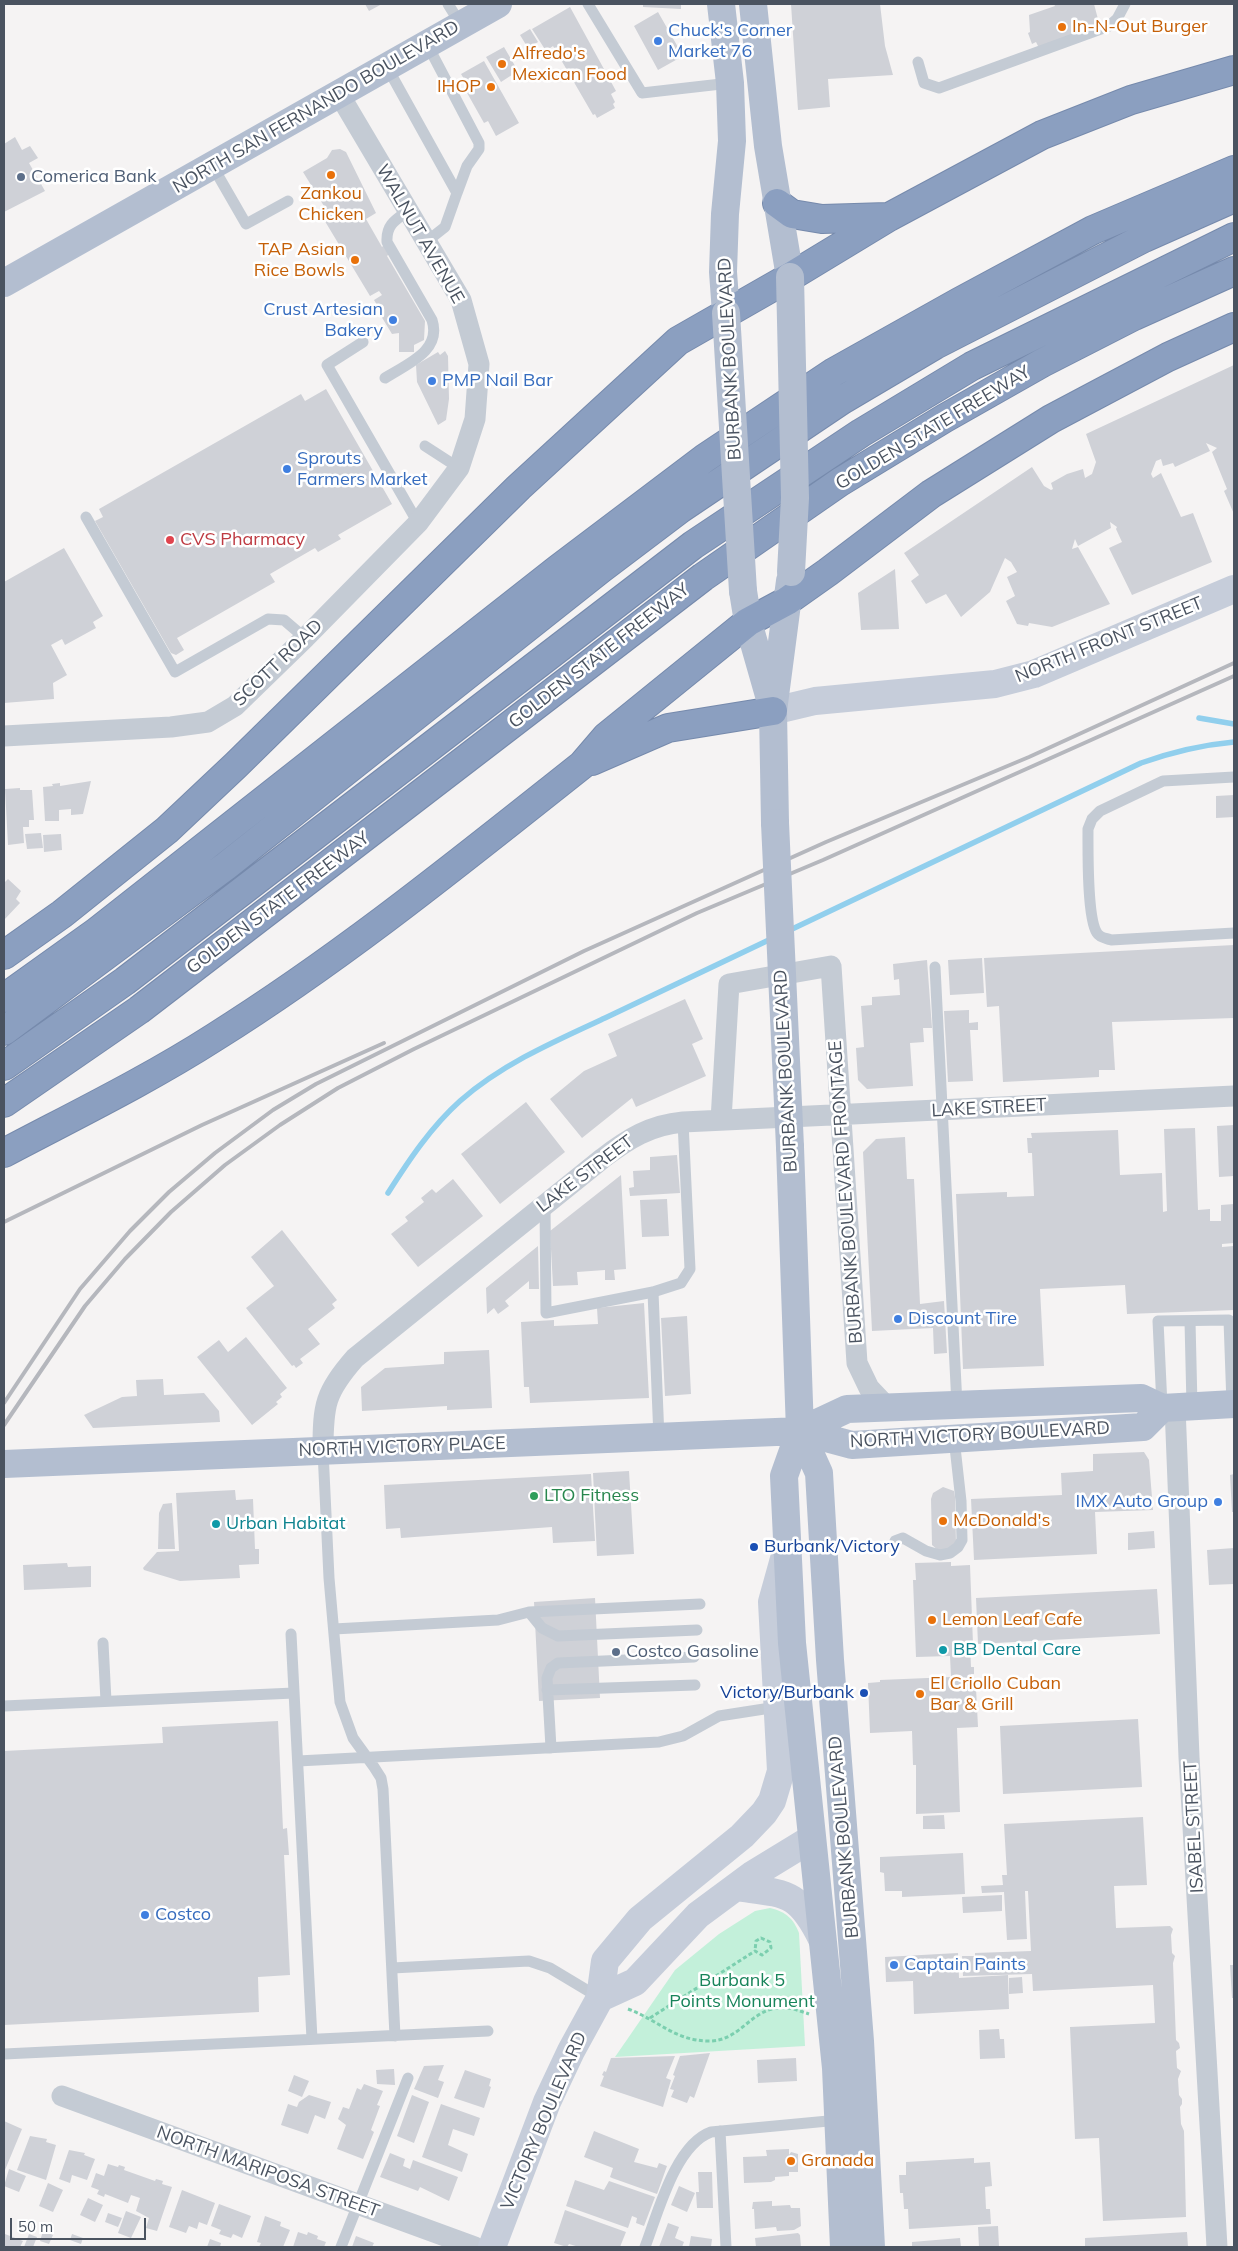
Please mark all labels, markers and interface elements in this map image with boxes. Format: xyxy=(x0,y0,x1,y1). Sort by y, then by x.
street label: NORTH SAN FERNANDO BOULEVARD xyxy=(169,16,463,198)
place label: In-N-Out Burger xyxy=(1072,16,1208,38)
place label: Chuck's Corner Market 76 xyxy=(668,20,792,62)
marker: In-N-Out Burger xyxy=(1056,21,1068,33)
marker: Chuck's Corner Market 76 xyxy=(652,35,664,47)
place label: Alfredo's Mexican Food xyxy=(512,43,627,86)
marker: Alfredo's Mexican Food xyxy=(496,58,508,70)
place label: IHOP xyxy=(437,76,481,98)
marker: IHOP xyxy=(485,81,497,93)
street label: WALNUT AVENUE xyxy=(371,161,469,307)
place label: Comerica Bank xyxy=(31,166,157,188)
marker: Zankou Chicken xyxy=(325,169,337,181)
marker: Comerica Bank xyxy=(15,171,27,183)
place label: Zankou Chicken xyxy=(298,183,364,225)
place label: TAP Asian Rice Bowls xyxy=(254,239,345,282)
marker: TAP Asian Rice Bowls xyxy=(349,254,361,266)
street label: BURBANK BOULEVARD xyxy=(714,257,746,461)
place label: Crust Artesian Bakery xyxy=(263,299,383,342)
marker: Crust Artesian Bakery xyxy=(387,314,399,326)
street label: GOLDEN STATE FREEWAY xyxy=(832,361,1034,495)
place label: PMP Nail Bar xyxy=(442,370,553,392)
marker: PMP Nail Bar xyxy=(426,375,438,387)
place label: Sprouts Farmers Market xyxy=(297,448,428,490)
marker: Sprouts Farmers Market xyxy=(281,463,293,475)
place label: CVS Pharmacy xyxy=(180,529,305,551)
marker: CVS Pharmacy xyxy=(164,534,176,546)
street label: GOLDEN STATE FREEWAY xyxy=(504,579,694,733)
street label: NORTH FRONT STREET xyxy=(1012,592,1206,688)
street label: SCOTT ROAD xyxy=(229,615,327,711)
street label: GOLDEN STATE FREEWAY xyxy=(182,827,374,979)
street label: BURBANK BOULEVARD xyxy=(770,969,802,1173)
street label: BURBANK BOULEVARD FRONTAGE xyxy=(825,1040,867,1344)
street label: LAKE STREET xyxy=(931,1094,1047,1122)
street label: LAKE STREET xyxy=(532,1131,638,1217)
place label: Discount Tire xyxy=(908,1308,1017,1330)
marker: Discount Tire xyxy=(892,1313,904,1325)
street label: NORTH VICTORY BOULEVARD xyxy=(849,1417,1111,1453)
street label: NORTH VICTORY PLACE xyxy=(298,1433,506,1461)
place label: LTO Fitness xyxy=(544,1485,639,1507)
marker: LTO Fitness xyxy=(528,1490,540,1502)
place label: IMX Auto Group xyxy=(1076,1491,1208,1513)
marker: IMX Auto Group xyxy=(1212,1496,1224,1508)
place label: McDonald's xyxy=(953,1510,1050,1532)
place label: Urban Habitat xyxy=(226,1513,346,1535)
marker: McDonald's xyxy=(937,1515,949,1527)
marker: Urban Habitat xyxy=(210,1518,222,1530)
place label: Burbank/Victory xyxy=(764,1536,900,1558)
marker: Burbank/Victory xyxy=(748,1541,760,1553)
place label: Lemon Leaf Cafe xyxy=(942,1609,1082,1631)
marker: Lemon Leaf Cafe xyxy=(926,1614,938,1626)
place label: BB Dental Care xyxy=(953,1639,1081,1661)
place label: Costco Gasoline xyxy=(626,1641,759,1663)
marker: BB Dental Care xyxy=(937,1644,949,1656)
marker: Costco Gasoline xyxy=(610,1646,622,1658)
place label: El Criollo Cuban Bar & Grill xyxy=(930,1673,1061,1716)
place label: Victory/Burbank xyxy=(720,1682,854,1704)
marker: Victory/Burbank xyxy=(858,1687,870,1699)
marker: El Criollo Cuban Bar & Grill xyxy=(914,1688,926,1700)
street label: BURBANK BOULEVARD xyxy=(824,1735,864,1939)
street label: ISABEL STREET xyxy=(1180,1760,1208,1894)
place label: Costco xyxy=(155,1904,211,1926)
marker: Costco xyxy=(139,1909,151,1921)
place label: Captain Paints xyxy=(904,1954,1026,1976)
marker: Captain Paints xyxy=(888,1959,900,1971)
park label: Burbank 5 Points Monument xyxy=(669,1970,815,2012)
street label: VICTORY BOULEVARD xyxy=(497,2029,591,2213)
street label: NORTH MARIPOSA STREET xyxy=(154,2122,382,2222)
place label: Granada xyxy=(801,2150,874,2172)
marker: Granada xyxy=(785,2155,797,2167)
scale bar xyxy=(12,2208,149,2240)
text: 50 m xyxy=(18,2217,53,2236)

